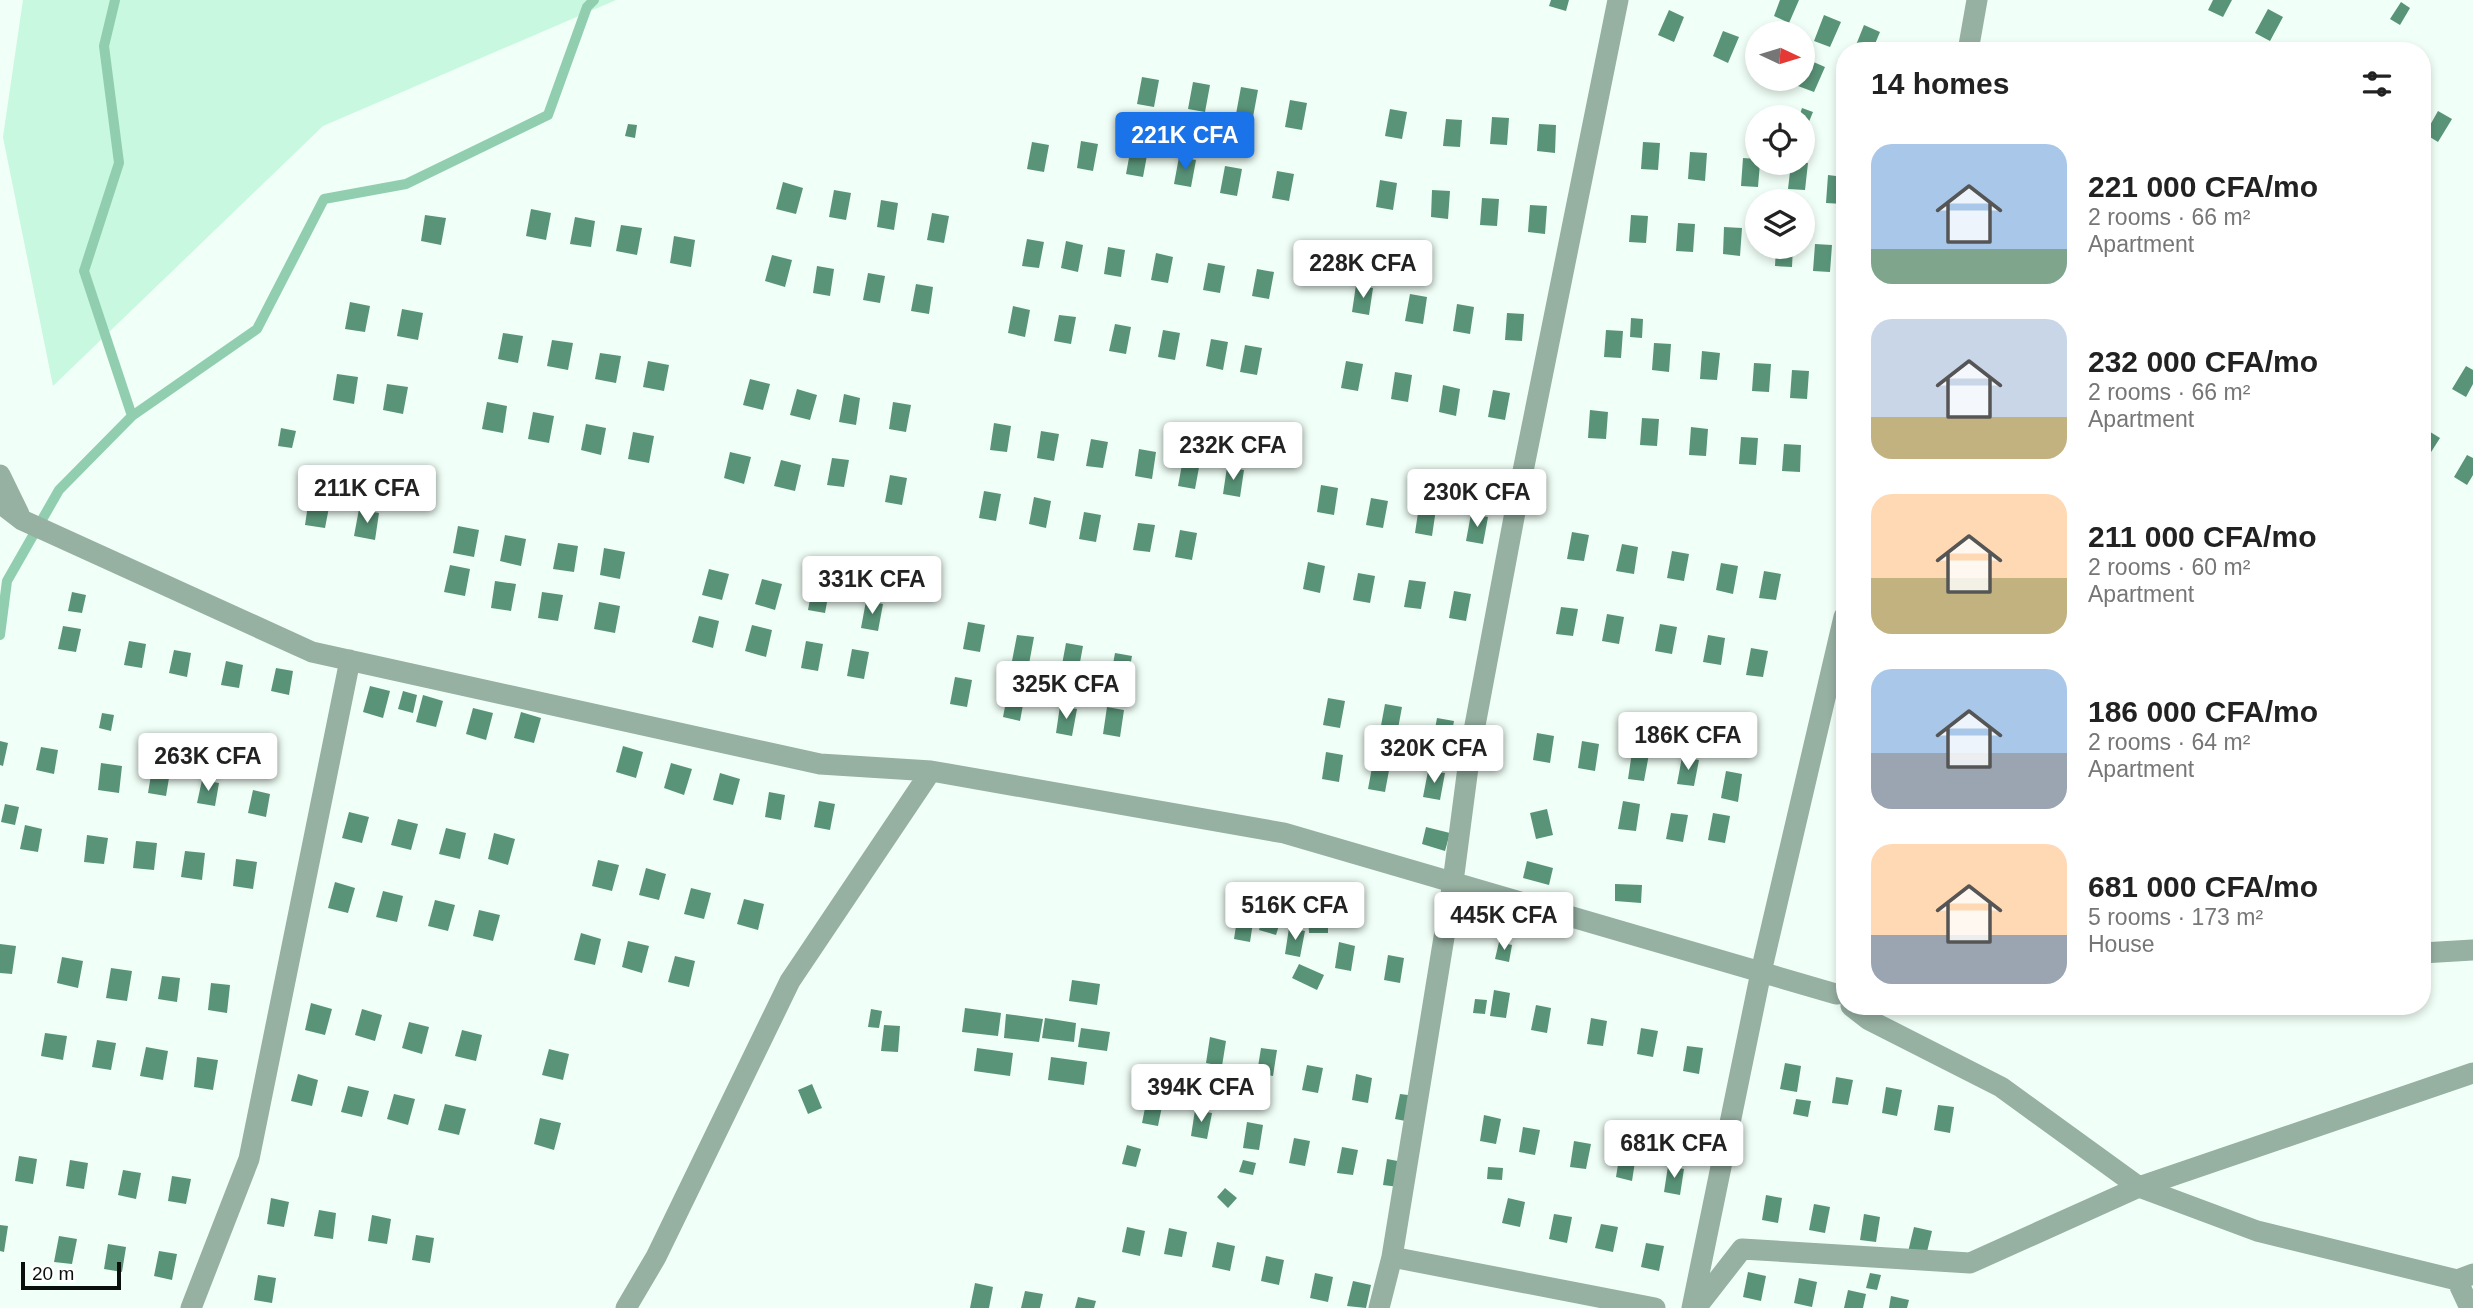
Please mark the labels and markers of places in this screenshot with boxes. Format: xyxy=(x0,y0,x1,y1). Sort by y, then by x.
pin: 221K CFA xyxy=(1113,113,1257,172)
pin: 228K CFA xyxy=(1291,240,1435,300)
pin: 232K CFA xyxy=(1161,422,1305,482)
pin: 211K CFA xyxy=(295,466,439,525)
pin: 230K CFA xyxy=(1405,470,1549,529)
pin: 331K CFA xyxy=(800,556,944,616)
pin: 325K CFA xyxy=(994,662,1138,721)
pin: 186K CFA xyxy=(1616,712,1760,772)
pin: 320K CFA xyxy=(1362,726,1506,785)
pin: 263K CFA xyxy=(136,734,280,793)
pin: 516K CFA xyxy=(1223,883,1367,942)
pin: 445K CFA xyxy=(1432,892,1576,952)
pin: 394K CFA xyxy=(1129,1064,1273,1124)
pin: 681K CFA xyxy=(1602,1120,1746,1180)

